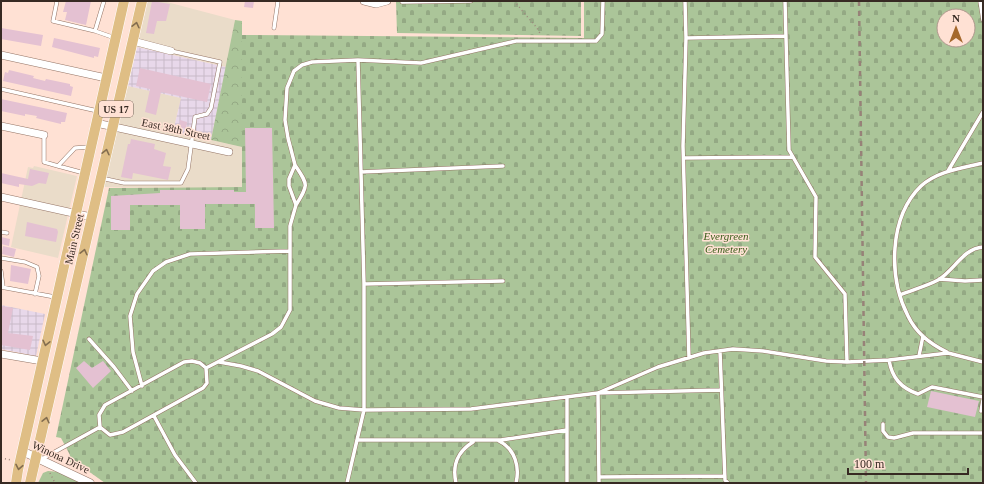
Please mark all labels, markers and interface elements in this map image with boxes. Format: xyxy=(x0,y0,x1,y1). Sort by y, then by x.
north arrow xyxy=(936,8,976,48)
text: N xyxy=(952,12,960,24)
one-way arrow xyxy=(132,22,140,29)
road number: US 17 xyxy=(99,101,133,117)
street label: East 38th Street xyxy=(141,116,211,142)
one-way arrow xyxy=(102,149,110,155)
street label: Main Street xyxy=(62,212,86,266)
park label: Evergreen Cemetery xyxy=(703,230,749,255)
one-way arrow xyxy=(79,249,87,255)
one-way arrow xyxy=(42,340,50,347)
one-way arrow xyxy=(41,416,49,423)
street label: Winona Drive xyxy=(30,438,92,476)
scale bar xyxy=(848,450,968,476)
text: 100 m xyxy=(854,457,885,471)
one-way arrow xyxy=(15,464,23,470)

